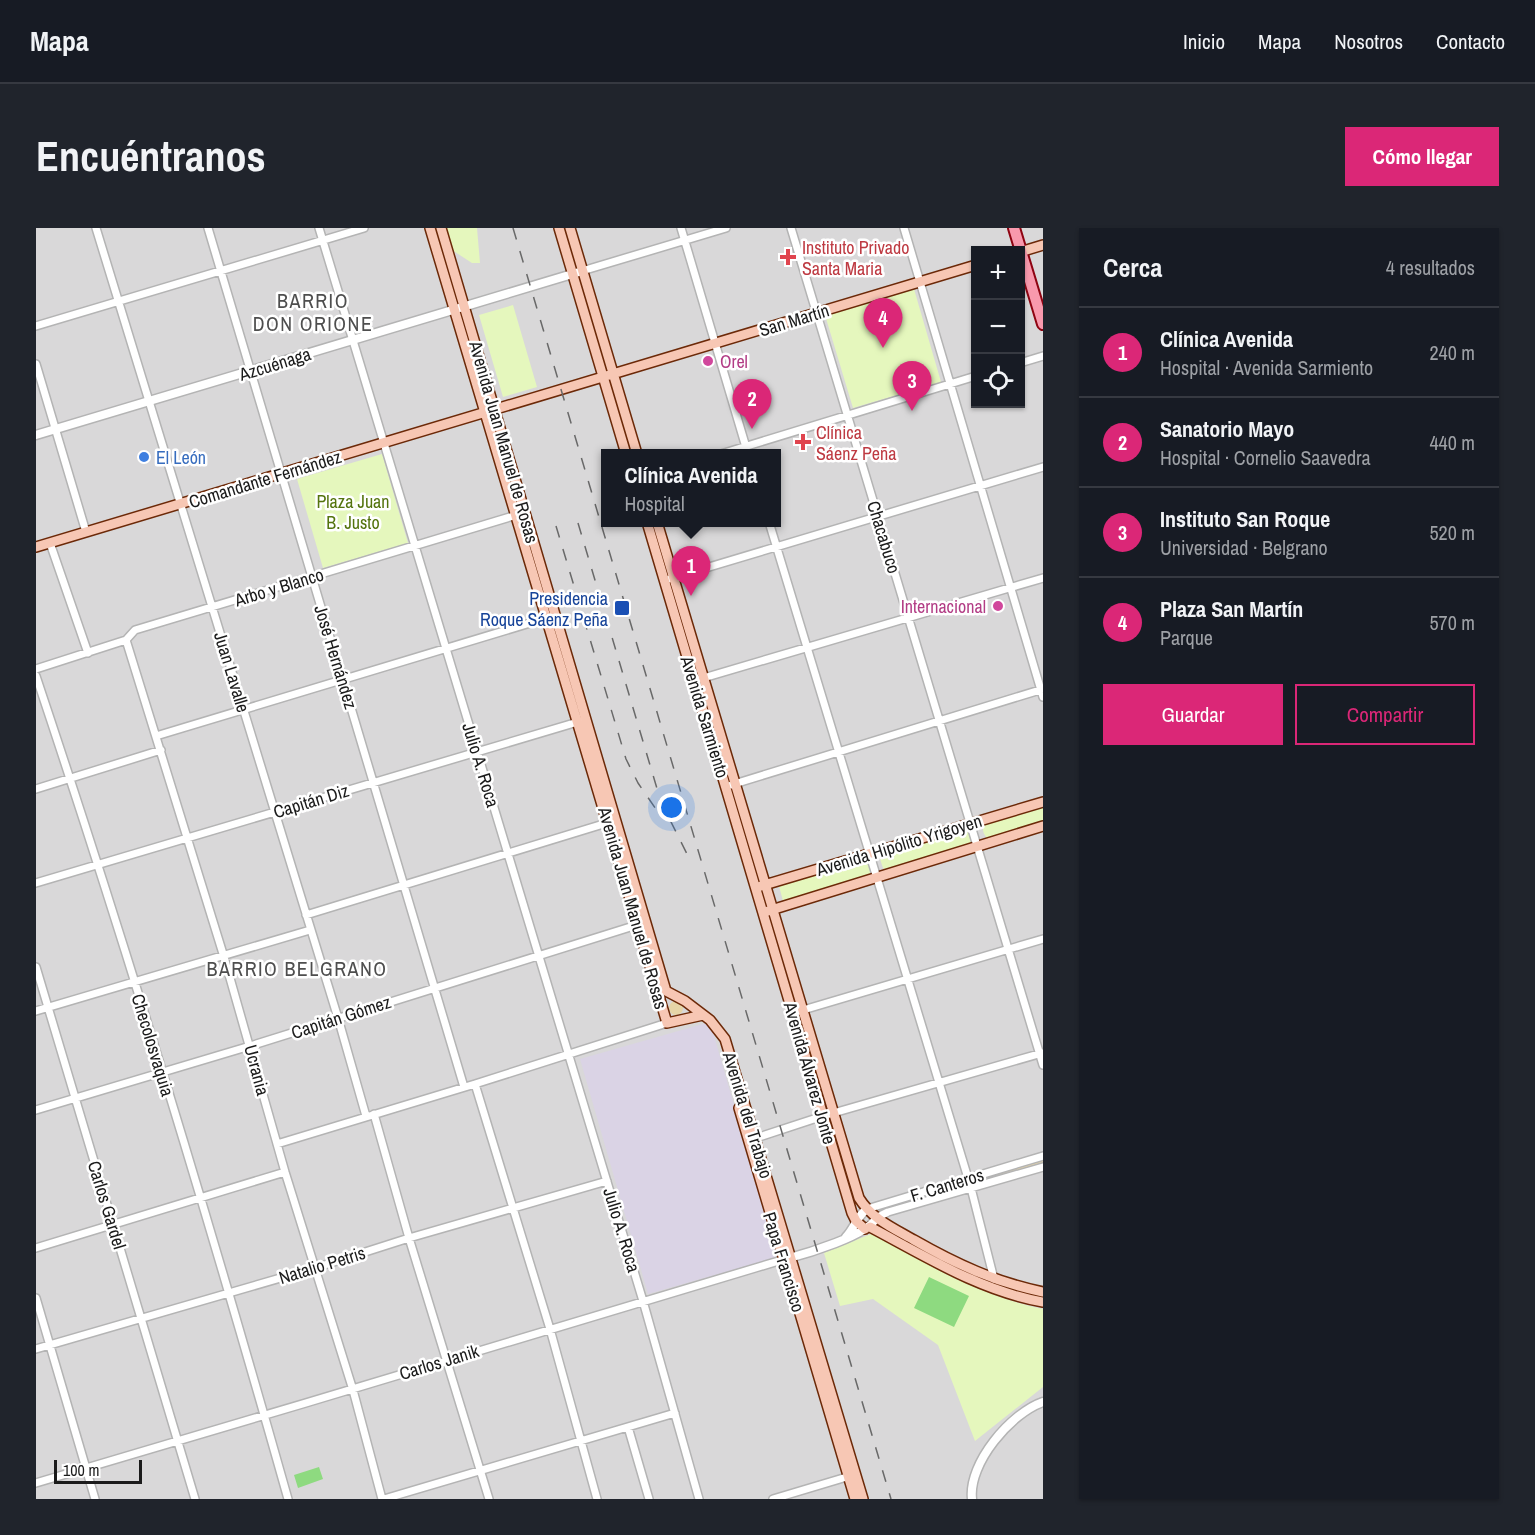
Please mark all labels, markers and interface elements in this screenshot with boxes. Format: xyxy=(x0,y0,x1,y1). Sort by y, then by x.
text: Mapa xyxy=(30,22,89,60)
text: Inicio xyxy=(1183,27,1225,56)
text: Mapa xyxy=(1258,27,1301,56)
text: Nosotros xyxy=(1334,27,1403,56)
text: Contacto xyxy=(1436,27,1505,56)
button: Cómo llegar xyxy=(1345,127,1499,186)
text: Encuéntranos xyxy=(36,128,266,184)
place label: Instituto Privado Santa Maria xyxy=(802,235,910,281)
map controls xyxy=(971,246,1025,408)
button: + xyxy=(971,246,1025,300)
marker: Instituto Privado Santa Maria xyxy=(779,248,797,266)
text: Cerca xyxy=(1103,250,1162,285)
text: 4 resultados xyxy=(1386,254,1475,281)
district label: BARRIO DON ORIONE xyxy=(253,287,373,337)
street label: San Martín xyxy=(756,297,832,343)
pin: 4 xyxy=(864,298,902,348)
button: − xyxy=(971,300,1025,354)
text: Clínica Avenida xyxy=(1160,324,1293,354)
street label: Avenida Juan Manuel de Rosas xyxy=(463,337,545,546)
text: 1 xyxy=(1118,339,1127,366)
text: 240 m xyxy=(1429,339,1475,366)
street label: Azcuénaga xyxy=(235,341,314,387)
place label: Orel xyxy=(720,349,748,374)
marker: Orel xyxy=(701,354,715,368)
button: locate xyxy=(971,354,1025,408)
text: Hospital · Avenida Sarmiento xyxy=(1160,354,1373,381)
pin: 3 xyxy=(892,362,932,411)
pin: 2 xyxy=(732,380,772,429)
text: Sanatorio Mayo xyxy=(1160,414,1294,444)
place label: Clínica Sáenz Peña xyxy=(816,420,896,466)
text: 2 xyxy=(1118,429,1127,456)
text: 440 m xyxy=(1429,429,1475,456)
marker: Clínica Sáenz Peña xyxy=(794,433,812,451)
street label: Comandante Fernández xyxy=(186,444,344,514)
text: Hospital · Cornelio Saavedra xyxy=(1160,444,1371,471)
place label: El León xyxy=(156,445,206,470)
popup xyxy=(601,449,781,527)
marker: El León xyxy=(137,450,151,464)
text: Clínica Avenida xyxy=(624,460,758,490)
park label: Plaza Juan B. Justo xyxy=(316,489,390,535)
text: Hospital xyxy=(624,490,685,517)
street label: Chacabuco xyxy=(861,498,907,576)
text: Instituto San Roque xyxy=(1160,504,1330,534)
text: 3 xyxy=(1118,519,1127,546)
text: 520 m xyxy=(1429,519,1475,546)
text: Universidad · Belgrano xyxy=(1160,534,1328,561)
pin: 1 xyxy=(672,546,710,596)
street label: Arbo y Blanco xyxy=(230,562,327,613)
place label: Presidencia Roque Sáenz Peña xyxy=(480,586,608,632)
place label: Internacional xyxy=(901,594,986,619)
text: Plaza San Martín xyxy=(1160,594,1303,624)
marker: Presidencia Roque Sáenz Peña xyxy=(613,599,631,617)
marker: Internacional xyxy=(991,599,1005,613)
street label: José Hernández xyxy=(308,602,364,712)
text: 4 xyxy=(1118,609,1127,636)
text: 570 m xyxy=(1429,609,1475,636)
text: Parque xyxy=(1160,624,1213,651)
street label: Juan Lavalle xyxy=(208,629,256,715)
street label: Avenida Sarmiento xyxy=(674,652,735,781)
button: Guardar xyxy=(1103,684,1283,745)
button: Compartir xyxy=(1295,684,1475,745)
street label: Julio A. Roca xyxy=(456,720,506,810)
street label: Capitán Diz xyxy=(270,778,352,824)
your location xyxy=(657,793,686,822)
street label: Avenida Juan Manuel de Rosas xyxy=(592,803,674,1012)
street label: Avenida Hipólito Yrigoyen xyxy=(812,808,985,882)
district label: BARRIO BELGRANO xyxy=(206,955,388,982)
street label: Capitán Gómez xyxy=(288,989,394,1045)
street label: Checolosvaquia xyxy=(126,991,180,1099)
street label: Avenida Álvarez Jonte xyxy=(777,998,842,1147)
street label: Ucrania xyxy=(238,1042,276,1098)
street label: Avenida del Trabajo xyxy=(717,1048,779,1181)
street label: Carlos Gardel xyxy=(82,1158,132,1252)
street label: F. Canteros xyxy=(907,1162,987,1208)
street label: Julio A. Roca xyxy=(597,1185,647,1275)
street label: Papa Francisco xyxy=(757,1209,811,1315)
street label: Natalio Petris xyxy=(276,1240,368,1290)
street label: Carlos Janik xyxy=(396,1338,482,1386)
scale bar xyxy=(54,1457,142,1484)
text: 100 m xyxy=(63,1459,99,1481)

